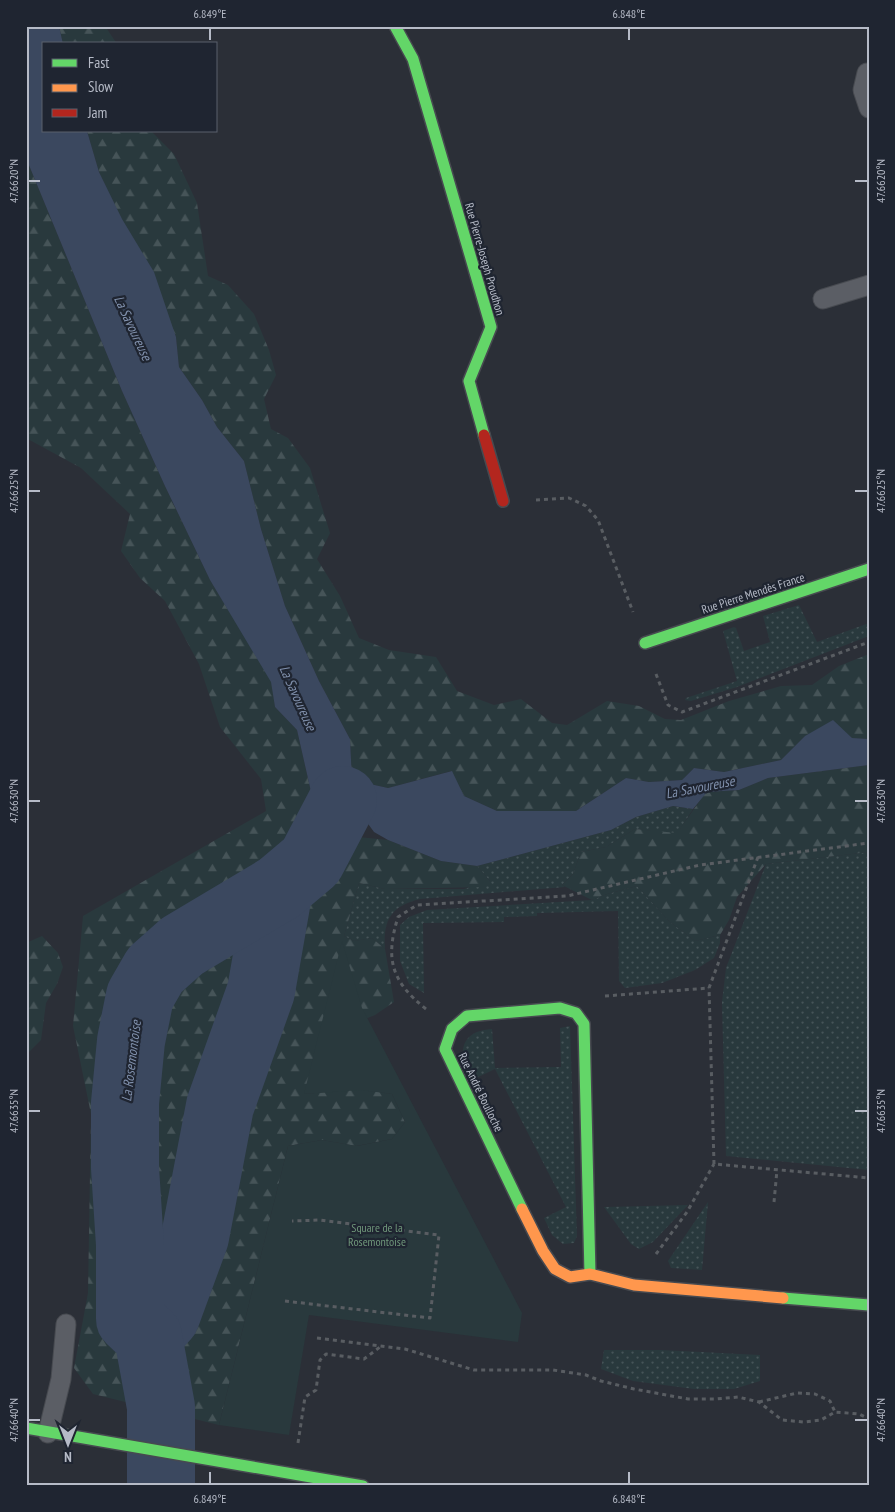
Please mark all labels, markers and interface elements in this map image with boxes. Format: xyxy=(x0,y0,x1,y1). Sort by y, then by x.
text: 6.849°E xyxy=(194,6,227,21)
text: 6.848°E xyxy=(613,6,646,21)
legend xyxy=(42,42,218,132)
text: Fast xyxy=(88,53,109,72)
text: Slow xyxy=(88,77,113,96)
text: Jam xyxy=(87,103,107,122)
text: 47.6620°N xyxy=(6,159,21,203)
text: 47.6620°N xyxy=(873,159,888,203)
street label: Rue Pierre-Joseph Proudhon xyxy=(462,201,508,317)
water label: La Savoureuse xyxy=(110,293,156,364)
text: 47.6625°N xyxy=(6,469,21,513)
text: 47.6625°N xyxy=(873,469,888,513)
street label: Rue Pierre Mendès France xyxy=(700,569,806,617)
water label: La Savoureuse xyxy=(276,663,321,735)
water label: La Savoureuse xyxy=(664,771,737,802)
text: 47.6630°N xyxy=(6,779,21,823)
text: 47.6630°N xyxy=(873,779,888,823)
water label: La Rosemontoise xyxy=(117,1018,145,1103)
street label: Rue André Boulloche xyxy=(455,1050,507,1134)
text: 47.6635°N xyxy=(6,1089,21,1133)
text: 47.6635°N xyxy=(873,1089,888,1133)
park label: Square de la Rosemontoise xyxy=(348,1220,406,1249)
text: 47.6640°N xyxy=(6,1398,21,1442)
text: 47.6640°N xyxy=(873,1398,888,1442)
north arrow xyxy=(42,1420,92,1470)
text: N xyxy=(64,1448,72,1466)
text: 6.849°E xyxy=(194,1491,227,1506)
text: 6.848°E xyxy=(613,1491,646,1506)

